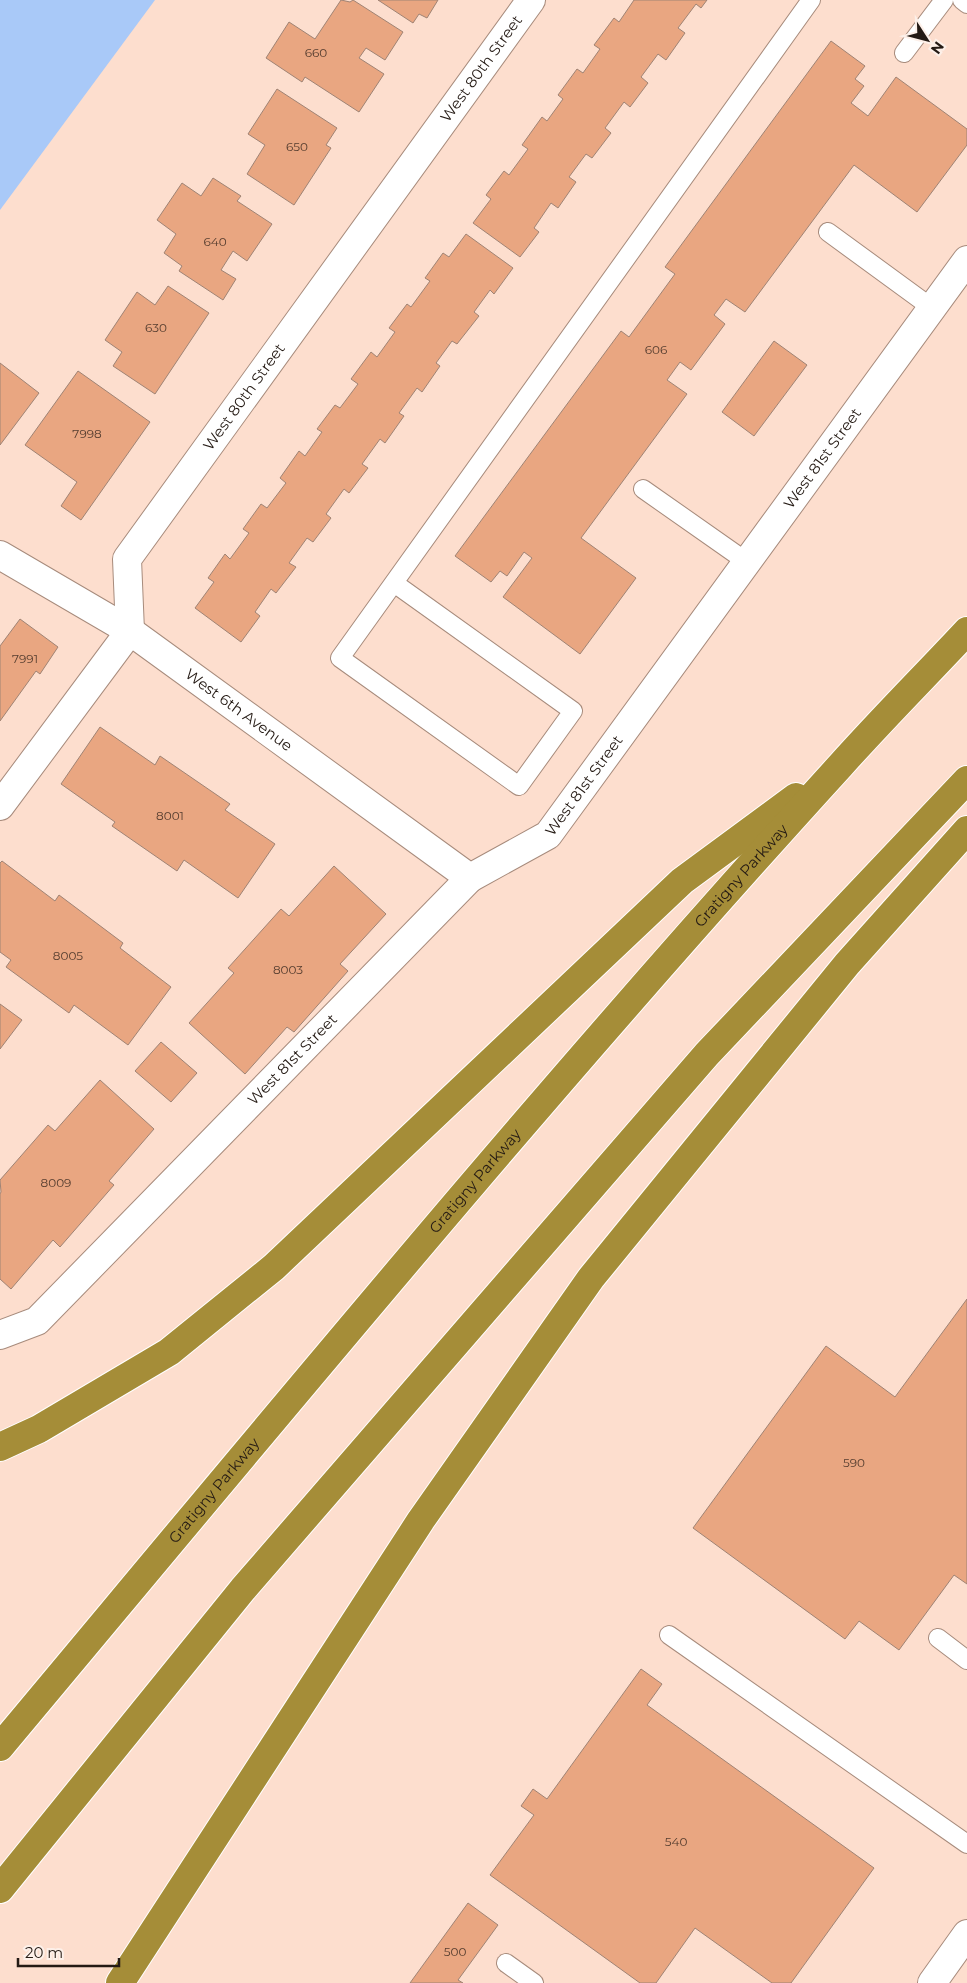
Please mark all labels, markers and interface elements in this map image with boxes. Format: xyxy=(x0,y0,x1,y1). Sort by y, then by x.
street label: West 80th Street xyxy=(436,11,526,126)
north arrow xyxy=(902,15,952,65)
text: N xyxy=(927,38,948,58)
house number: 660 xyxy=(305,45,327,60)
house number: 650 xyxy=(286,139,308,154)
house number: 640 xyxy=(203,234,227,249)
house number: 630 xyxy=(145,320,167,335)
street label: West 80th Street xyxy=(199,339,289,454)
house number: 606 xyxy=(645,342,667,357)
street label: West 81st Street xyxy=(779,404,865,512)
house number: 7998 xyxy=(72,426,102,441)
house number: 7991 xyxy=(12,651,38,666)
street label: West 6th Avenue xyxy=(182,664,296,755)
street label: West 81st Street xyxy=(541,731,627,839)
house number: 8001 xyxy=(156,808,184,823)
street label: Gratigny Parkway xyxy=(690,819,792,931)
house number: 8005 xyxy=(53,948,83,963)
house number: 8003 xyxy=(273,962,303,977)
street label: West 81st Street xyxy=(243,1010,341,1109)
street label: Gratigny Parkway xyxy=(425,1124,525,1237)
house number: 8009 xyxy=(41,1175,71,1190)
street label: Gratigny Parkway xyxy=(164,1433,264,1547)
house number: 590 xyxy=(843,1455,865,1470)
house number: 540 xyxy=(665,1834,687,1849)
scale bar xyxy=(18,1936,119,1968)
text: 20 m xyxy=(25,1943,63,1962)
house number: 500 xyxy=(444,1944,466,1959)

